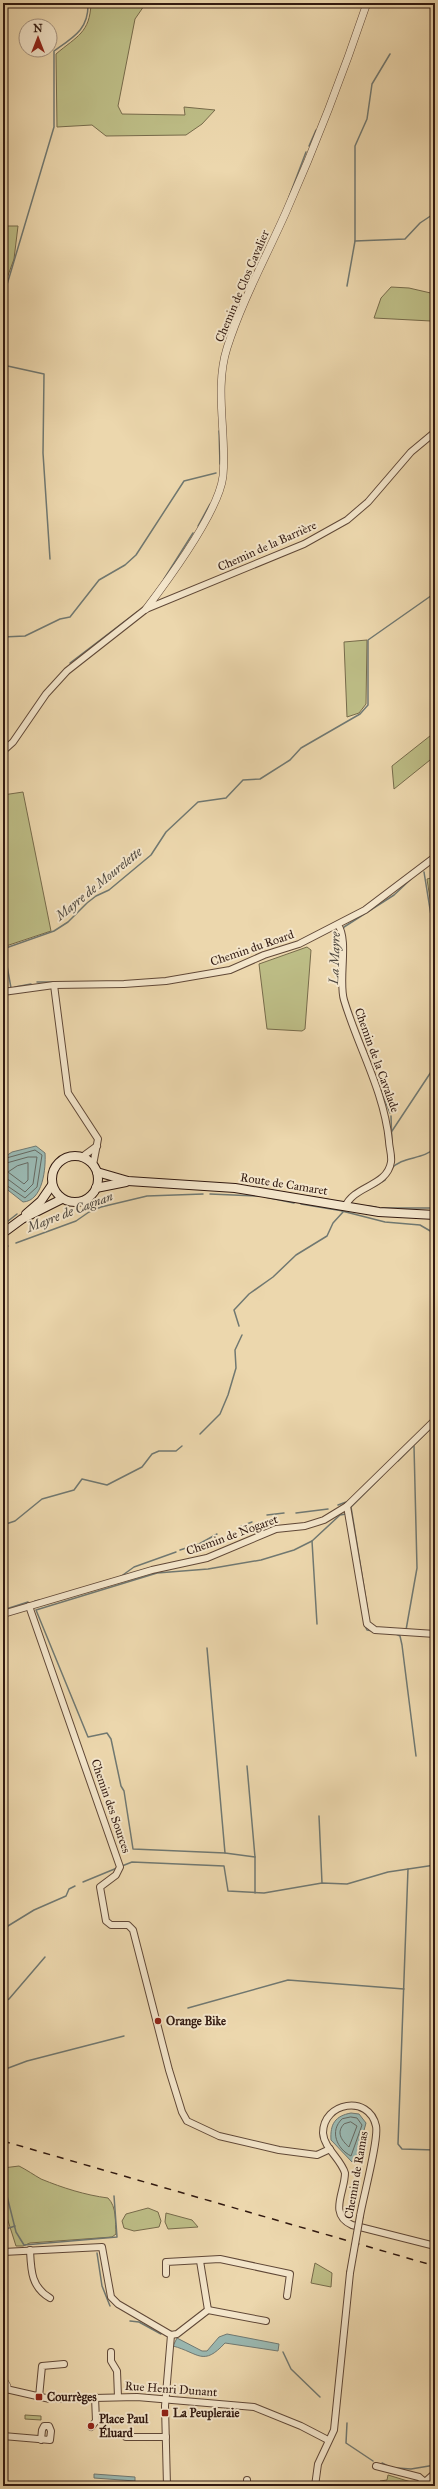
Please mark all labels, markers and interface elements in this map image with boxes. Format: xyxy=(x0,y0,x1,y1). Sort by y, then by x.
north arrow xyxy=(18,18,58,58)
text: N xyxy=(33,22,43,35)
street label: Chemin de Clos Cavalier xyxy=(212,227,272,344)
street label: Chemin de la Barrière xyxy=(216,518,318,574)
water label: Mayre de Mourelette xyxy=(51,843,146,925)
street label: Chemin du Roard xyxy=(208,927,296,969)
water label: La Mayre xyxy=(326,930,344,986)
street label: Chemin de la Cavalade xyxy=(352,1006,402,1114)
street label: Route de Camaret xyxy=(239,1170,329,1198)
water label: Mayre de Cagnan xyxy=(23,1188,115,1236)
street label: Chemin de Nogaret xyxy=(184,1512,281,1559)
street label: Chemin des Sources xyxy=(88,1757,134,1855)
place label: Orange Bike xyxy=(166,2014,226,2029)
marker: Orange Bike xyxy=(153,2016,163,2026)
street label: Chemin de Ramas xyxy=(341,2130,371,2220)
street label: Rue Henri Dunant xyxy=(124,2379,218,2399)
place label: Courrèges xyxy=(47,2390,97,2405)
marker: Courrèges xyxy=(34,2392,44,2402)
place label: La Peupleraie xyxy=(173,2406,239,2421)
marker: La Peupleraie xyxy=(160,2408,170,2418)
place label: Place Paul Éluard xyxy=(99,2412,149,2440)
marker: Place Paul Éluard xyxy=(86,2421,96,2431)

